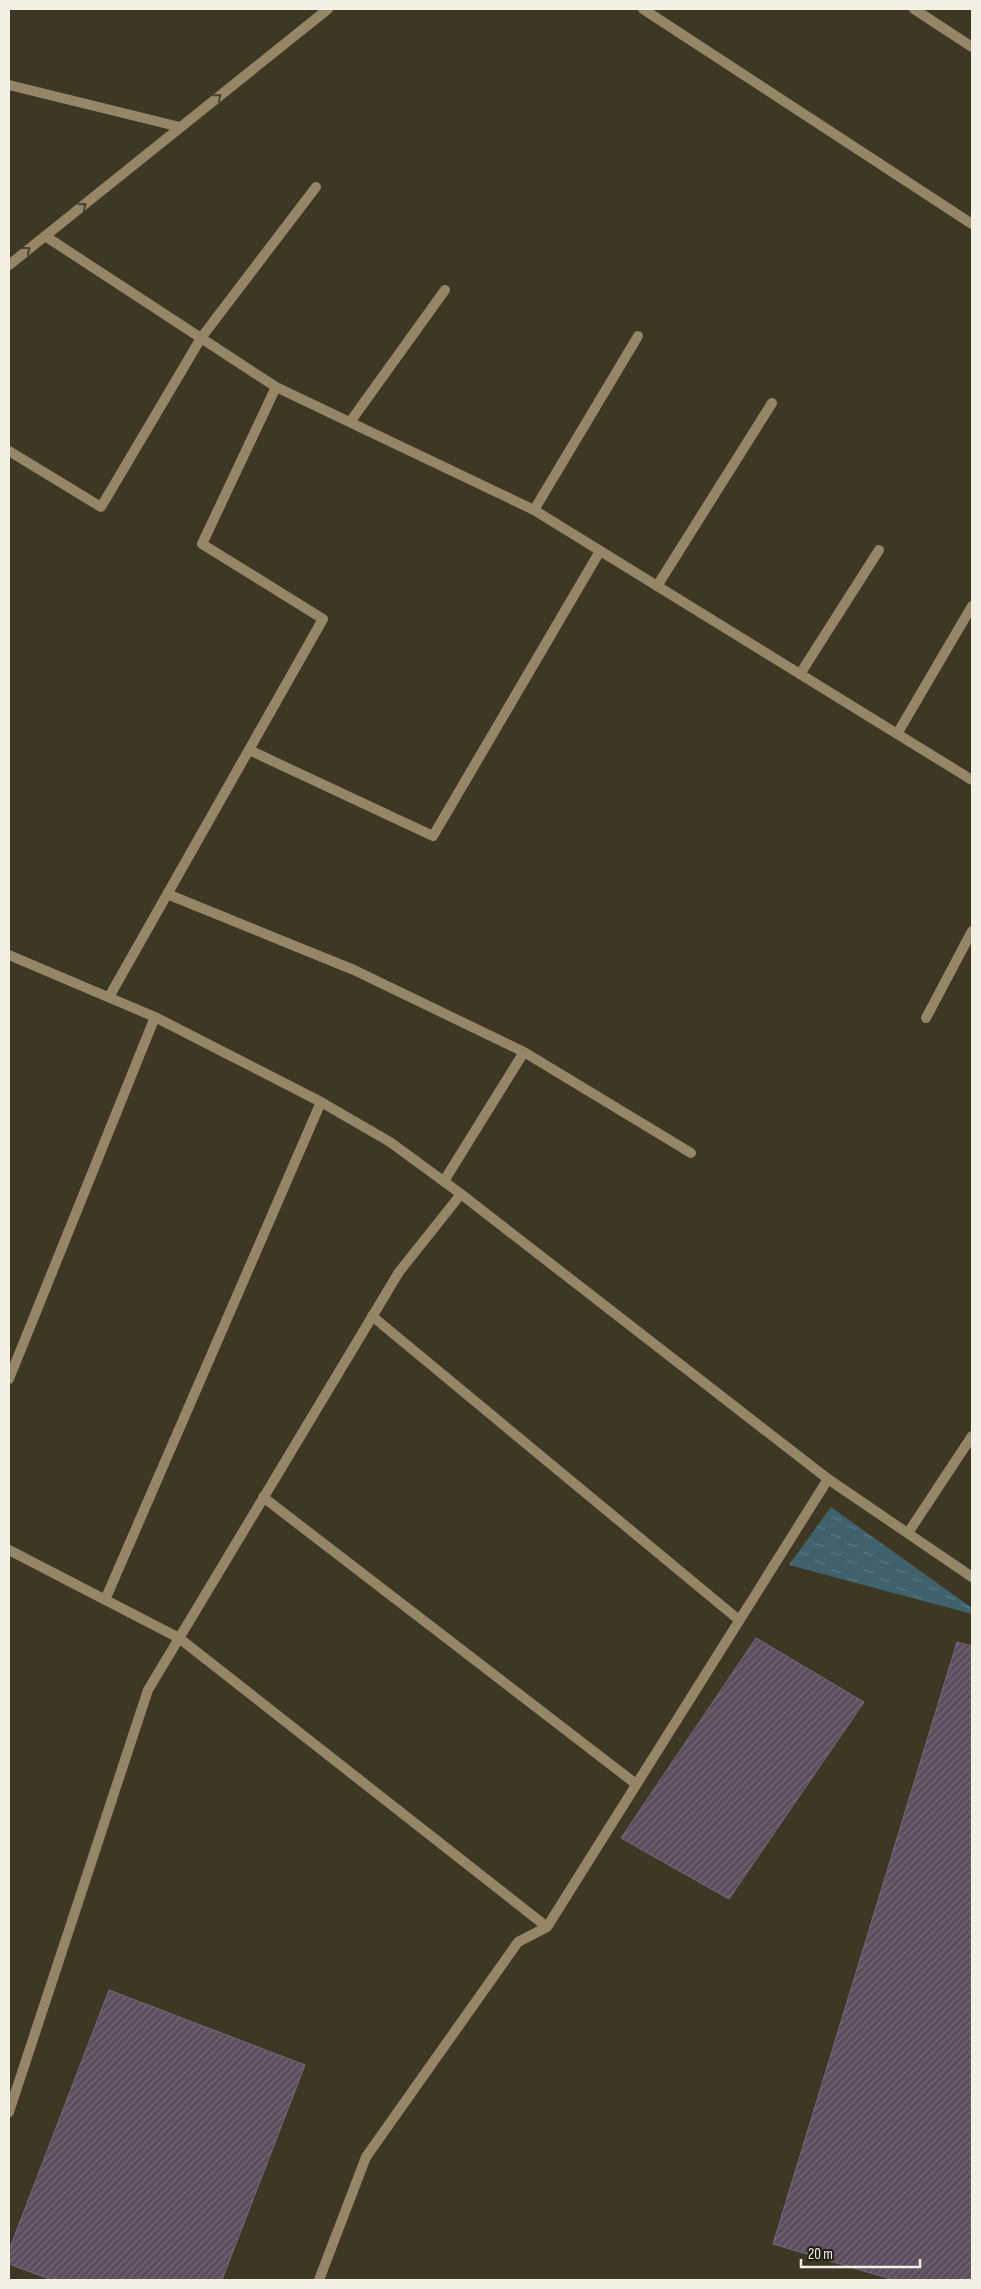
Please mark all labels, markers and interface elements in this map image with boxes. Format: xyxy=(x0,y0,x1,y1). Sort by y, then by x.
one-way arrow xyxy=(212,94,221,102)
one-way arrow xyxy=(77,202,86,211)
one-way arrow xyxy=(21,248,30,256)
scale bar xyxy=(801,2236,920,2268)
text: 20 m xyxy=(808,2245,833,2264)

